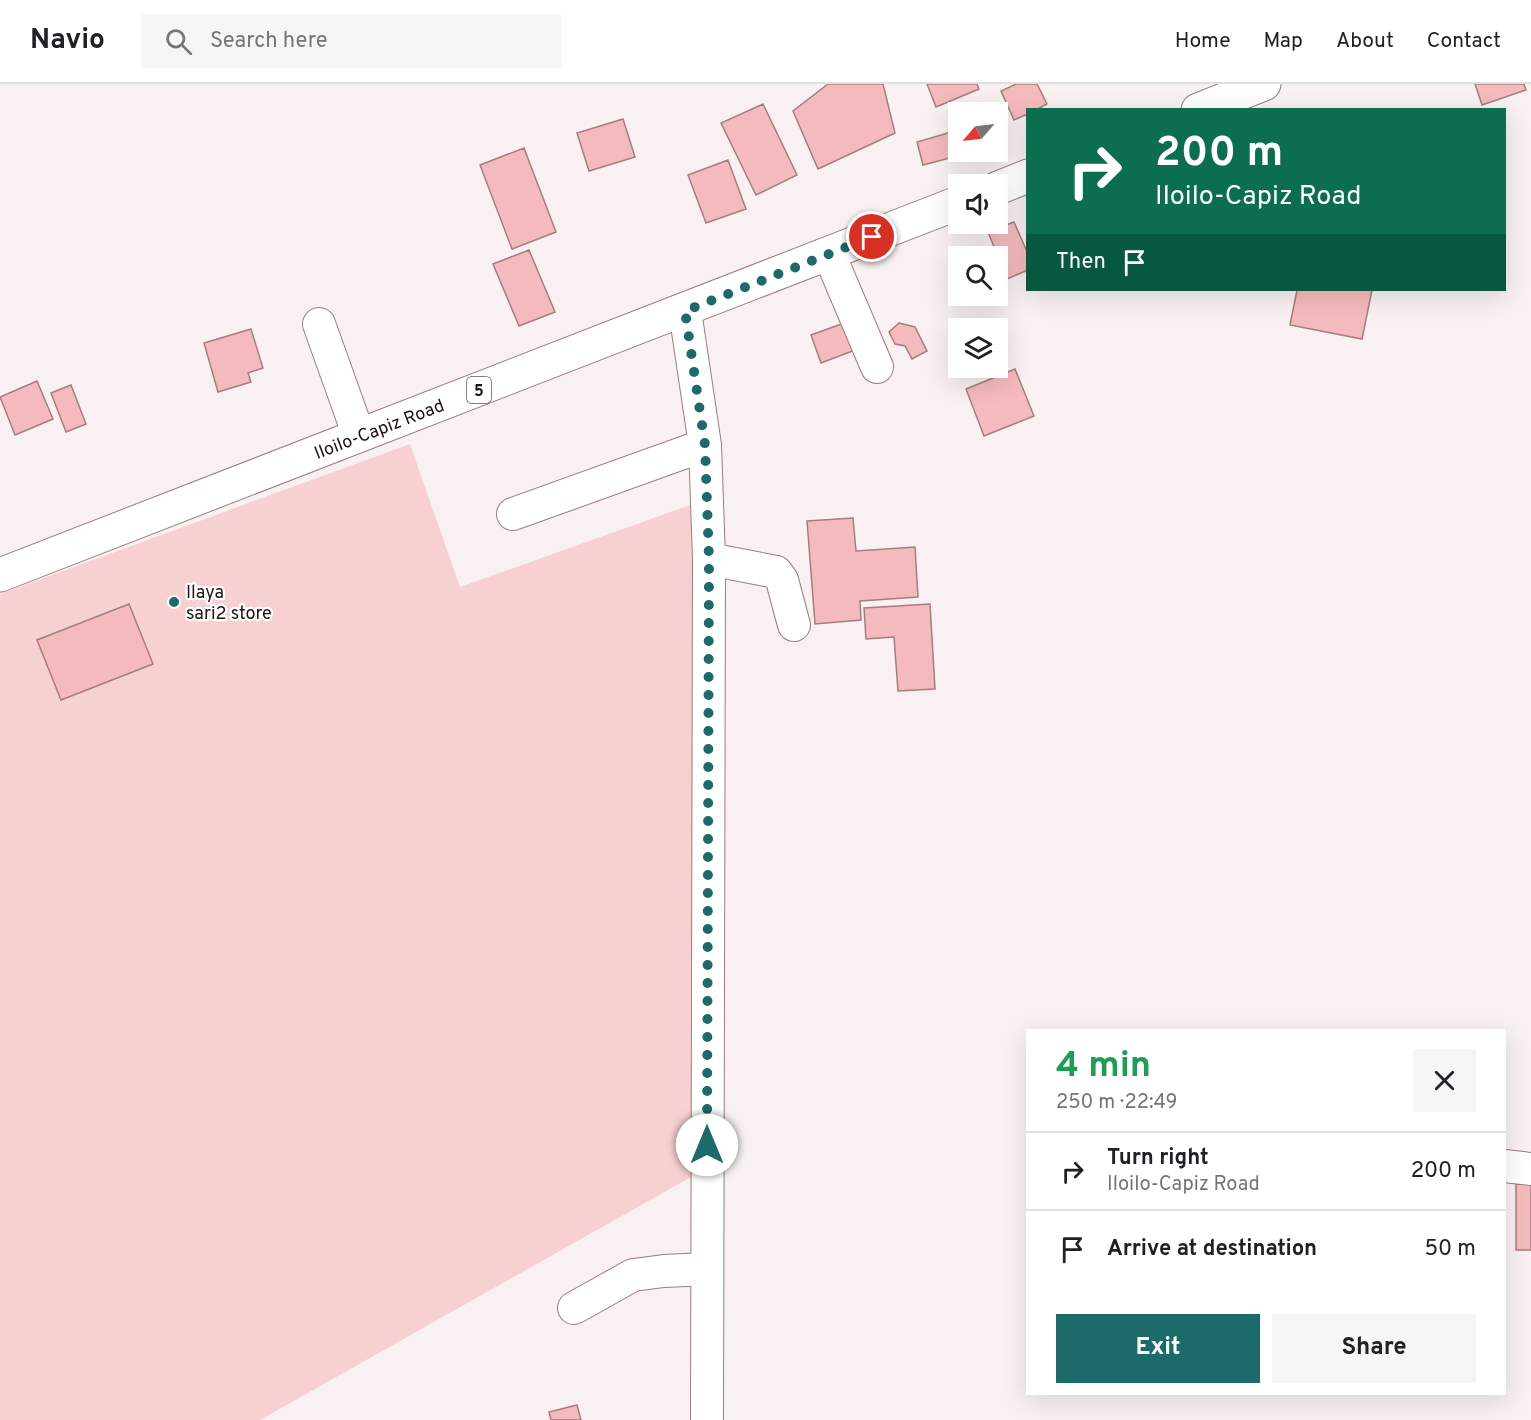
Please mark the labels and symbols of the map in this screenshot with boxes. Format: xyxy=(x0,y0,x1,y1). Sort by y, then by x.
north arrow xyxy=(948,102,1008,162)
pin xyxy=(846,211,897,262)
road number: 5 xyxy=(467,377,491,403)
street label: Iloilo-Capiz Road xyxy=(311,395,448,466)
place label: Ilaya sari2 store xyxy=(186,582,272,626)
marker: Ilaya sari2 store xyxy=(167,595,181,609)
position arrow xyxy=(675,1113,739,1177)

